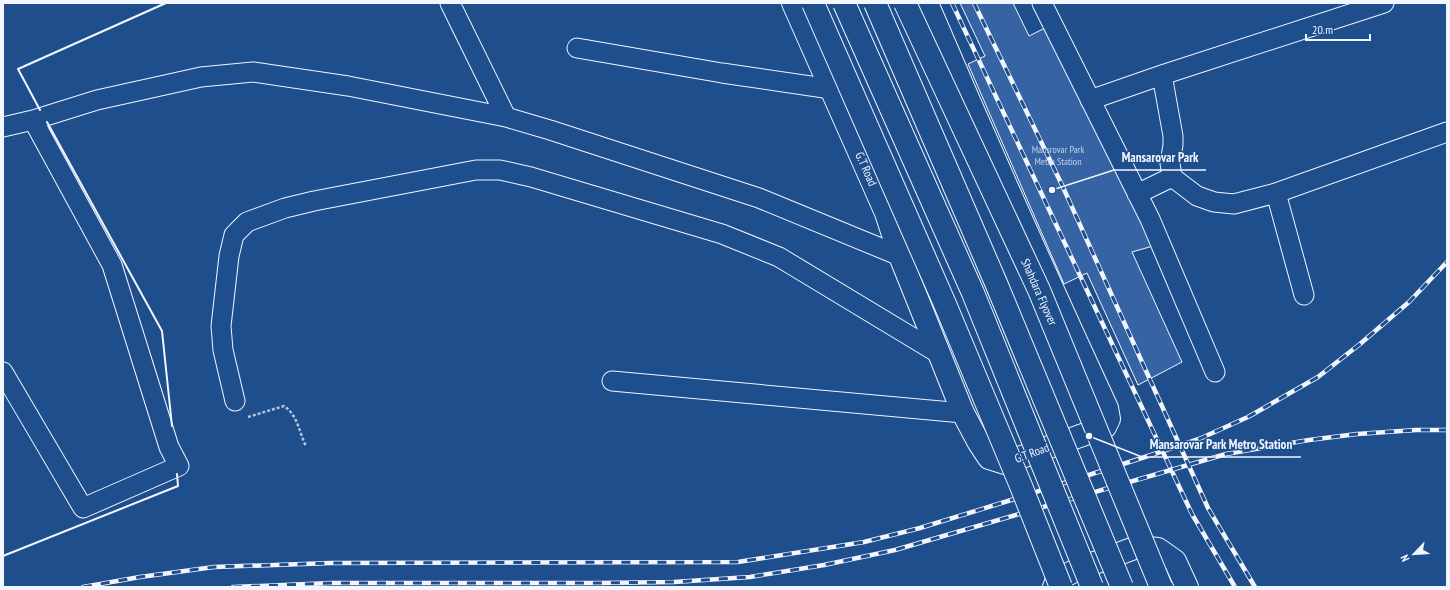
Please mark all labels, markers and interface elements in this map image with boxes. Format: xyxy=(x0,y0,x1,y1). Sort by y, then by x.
scale bar xyxy=(1306,16,1370,42)
text: 20 m xyxy=(1312,22,1333,37)
house number: Mansrovar Park Metro Station xyxy=(1032,143,1084,168)
callout: Mansarovar Park xyxy=(1114,145,1206,170)
street label: G.T Road xyxy=(852,149,881,188)
text: Mansarovar Park xyxy=(1122,149,1199,166)
street label: Shahdara Flyover xyxy=(1018,256,1061,328)
callout: Mansarovar Park Metro Station xyxy=(1142,432,1301,457)
text: Mansarovar Park Metro Station xyxy=(1150,436,1292,453)
street label: G.T Road xyxy=(1012,439,1051,466)
north arrow xyxy=(1394,534,1434,574)
text: N xyxy=(1397,553,1413,564)

